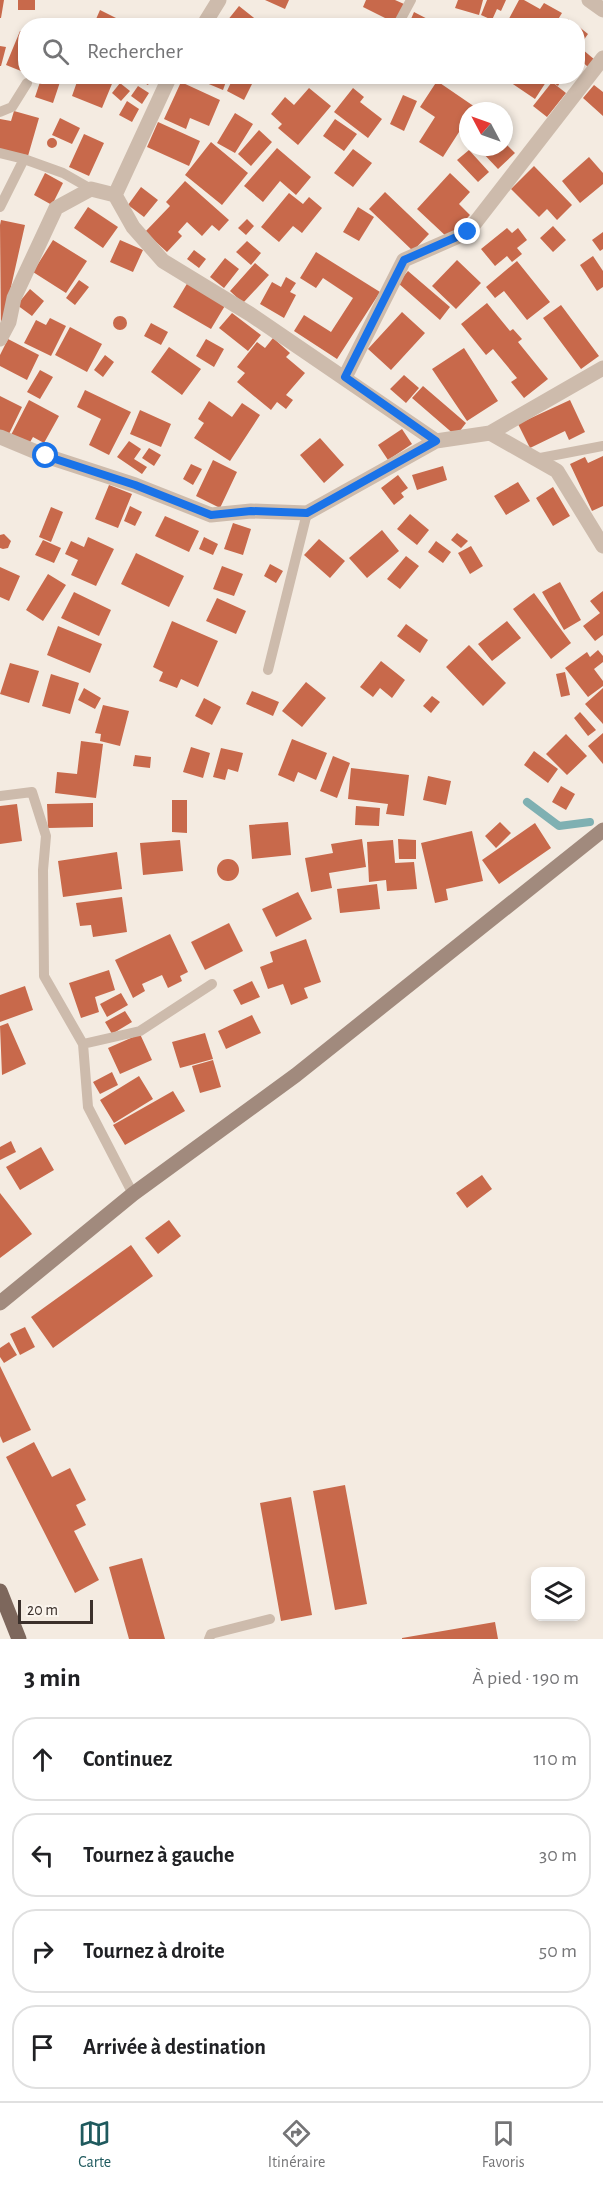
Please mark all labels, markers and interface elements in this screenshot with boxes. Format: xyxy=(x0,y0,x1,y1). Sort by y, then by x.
search box xyxy=(18,18,585,84)
icon: search xyxy=(39,35,72,68)
text: Rechercher xyxy=(87,40,183,62)
north arrow xyxy=(459,102,513,156)
route end xyxy=(454,218,480,244)
route start xyxy=(32,442,58,468)
map controls xyxy=(531,1567,585,1621)
button: layers xyxy=(531,1567,585,1621)
scale bar xyxy=(18,1597,93,1624)
text: 20 m xyxy=(27,1602,58,1618)
text: 3 min xyxy=(24,1665,81,1691)
text: À pied · 190 m xyxy=(472,1668,579,1688)
icon: ahead xyxy=(26,1743,59,1776)
text: Continuez xyxy=(83,1748,172,1770)
text: 110 m xyxy=(533,1749,577,1769)
icon: left xyxy=(26,1839,59,1872)
text: Tournez à gauche xyxy=(83,1844,234,1866)
text: 30 m xyxy=(539,1845,577,1865)
icon: right xyxy=(26,1935,59,1968)
text: Tournez à droite xyxy=(83,1940,225,1962)
text: 50 m xyxy=(539,1941,577,1961)
icon: arrive xyxy=(26,2031,59,2064)
text: Arrivée à destination xyxy=(83,2036,266,2058)
tab: Carte xyxy=(78,2117,111,2172)
tab: Itinéraire xyxy=(268,2117,325,2172)
tab: Favoris xyxy=(482,2117,525,2172)

